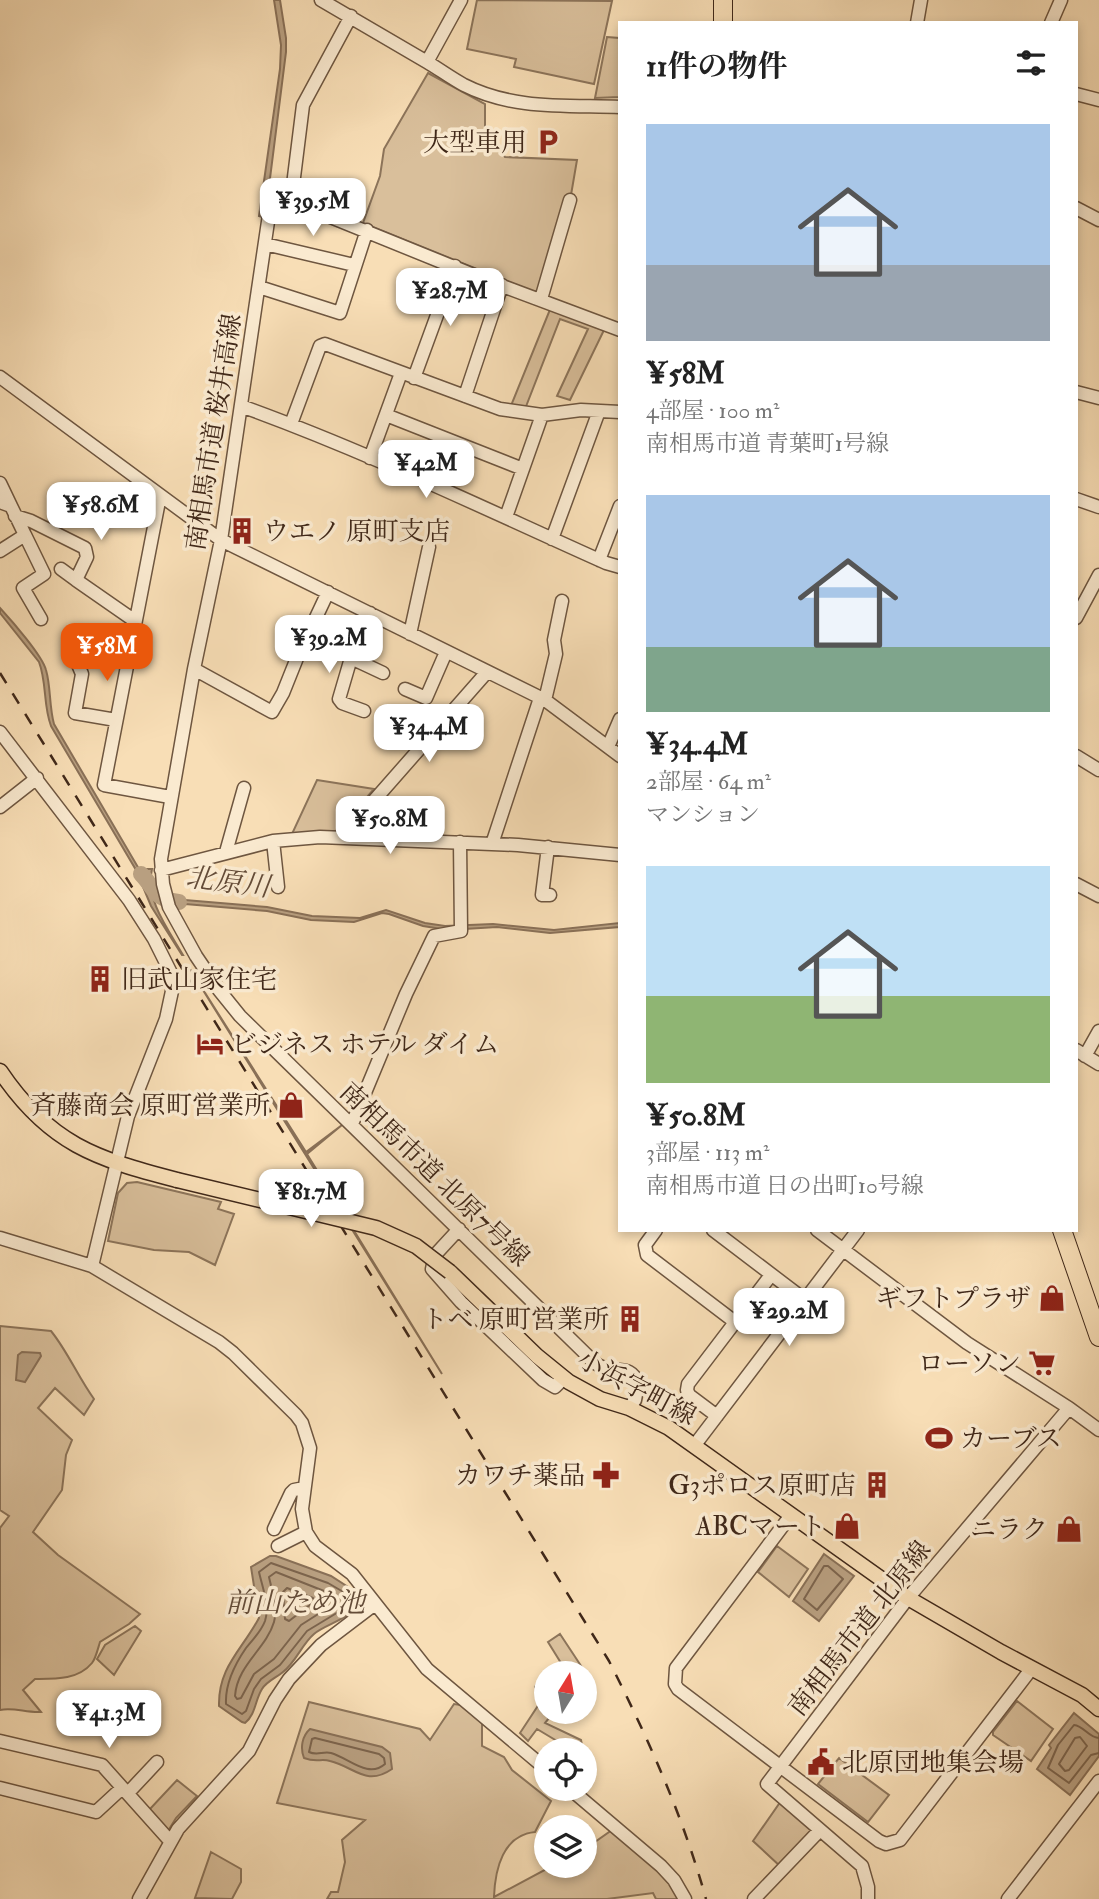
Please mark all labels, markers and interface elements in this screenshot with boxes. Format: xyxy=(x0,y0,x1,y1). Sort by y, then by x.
icon: filters xyxy=(1012,44,1050,82)
text: 11件の物件 xyxy=(646,48,787,85)
place label: 大型車用 xyxy=(423,127,527,159)
parking icon: 大型車用 xyxy=(533,127,563,157)
icon: home xyxy=(785,169,911,295)
pin: ¥39.5M xyxy=(256,178,370,238)
text: ¥39.5M xyxy=(276,186,350,215)
pin: ¥28.7M xyxy=(393,268,507,328)
text: ¥28.7M xyxy=(412,276,488,305)
street label: 南相馬市道 桜井高線 xyxy=(179,311,249,553)
text: ¥58M xyxy=(646,355,725,392)
text: 4部屋 · 100 m² xyxy=(646,396,779,425)
text: 南相馬市道 青葉町1号線 xyxy=(646,429,889,458)
pin: ¥42M xyxy=(385,440,467,500)
text: ¥42M xyxy=(394,448,458,477)
pin: ¥58.6M xyxy=(44,482,158,542)
text: ¥58.6M xyxy=(63,490,139,519)
building icon: ウエノ 原町支店 xyxy=(227,516,257,546)
place label: ウエノ 原町支店 xyxy=(263,516,450,548)
icon: home xyxy=(785,540,911,666)
pin: ¥39.2M xyxy=(272,616,386,675)
text: ¥39.2M xyxy=(291,623,367,652)
pin: ¥58M xyxy=(66,624,148,683)
text: ¥58M xyxy=(77,631,137,660)
pin: ¥34.4M xyxy=(372,704,486,764)
text: ¥34.4M xyxy=(390,712,468,741)
text: ¥34.4M xyxy=(646,726,748,763)
text: 2部屋 · 64 m² xyxy=(646,767,771,796)
pin: ¥50.8M xyxy=(333,796,447,856)
text: マンション xyxy=(646,800,760,829)
text: ¥50.8M xyxy=(352,804,428,833)
water label: 北原川 xyxy=(184,860,275,905)
icon: home xyxy=(785,911,911,1037)
building icon: 旧武山家住宅 xyxy=(85,964,115,994)
place label: 旧武山家住宅 xyxy=(121,964,277,996)
hotel icon: ビジネス ホテル ダイム xyxy=(195,1029,225,1059)
place label: ビジネス ホテル ダイム xyxy=(231,1029,499,1061)
street label: 南相馬市道 北原7号線 xyxy=(333,1076,536,1274)
place label: 斉藤商会 原町営業所 xyxy=(31,1090,270,1122)
shop icon: 斉藤商会 原町営業所 xyxy=(276,1090,306,1120)
text: ¥50.8M xyxy=(646,1097,746,1134)
text: 3部屋 · 113 m² xyxy=(646,1138,769,1167)
pin: ¥81.7M xyxy=(254,1170,368,1229)
text: 南相馬市道 日の出町10号線 xyxy=(646,1171,924,1200)
text: ¥81.7M xyxy=(275,1177,347,1206)
place label: ギフトプラザ xyxy=(876,1283,1031,1315)
shop icon: ギフトプラザ xyxy=(1037,1283,1067,1313)
pin: ¥29.2M xyxy=(732,1288,846,1348)
text: ¥29.2M xyxy=(749,1296,829,1325)
place label: トベ 原町営業所 xyxy=(422,1304,609,1336)
building icon: トベ 原町営業所 xyxy=(615,1304,645,1334)
street label: 小浜字町線 xyxy=(572,1343,701,1433)
place label: ローソン xyxy=(918,1348,1021,1380)
supermarket icon: ローソン xyxy=(1027,1348,1057,1378)
sports icon: カーブス xyxy=(924,1423,954,1453)
place label: カーブス xyxy=(960,1423,1062,1455)
place label: カワチ薬品 xyxy=(455,1460,585,1492)
pharmacy icon: カワチ薬品 xyxy=(591,1460,621,1490)
place label: G3ポロス原町店 xyxy=(668,1470,856,1502)
building icon: G3ポロス原町店 xyxy=(862,1470,892,1500)
place label: ABCマート xyxy=(694,1511,826,1543)
shop icon: ABCマート xyxy=(832,1511,862,1541)
place label: ニラク xyxy=(970,1514,1048,1546)
shop icon: ニラク xyxy=(1054,1514,1084,1544)
street label: 南相馬市道 北原線 xyxy=(781,1535,938,1723)
water label: 前山ため池 xyxy=(225,1586,368,1621)
north arrow xyxy=(534,1661,597,1724)
map controls xyxy=(534,1661,597,1878)
pin: ¥41.3M xyxy=(52,1690,166,1750)
text: ¥41.3M xyxy=(72,1698,146,1727)
button: locate xyxy=(534,1738,597,1801)
public building icon: 北原団地集会場 xyxy=(806,1747,836,1777)
place label: 北原団地集会場 xyxy=(842,1747,1024,1779)
button: layers xyxy=(534,1815,597,1878)

